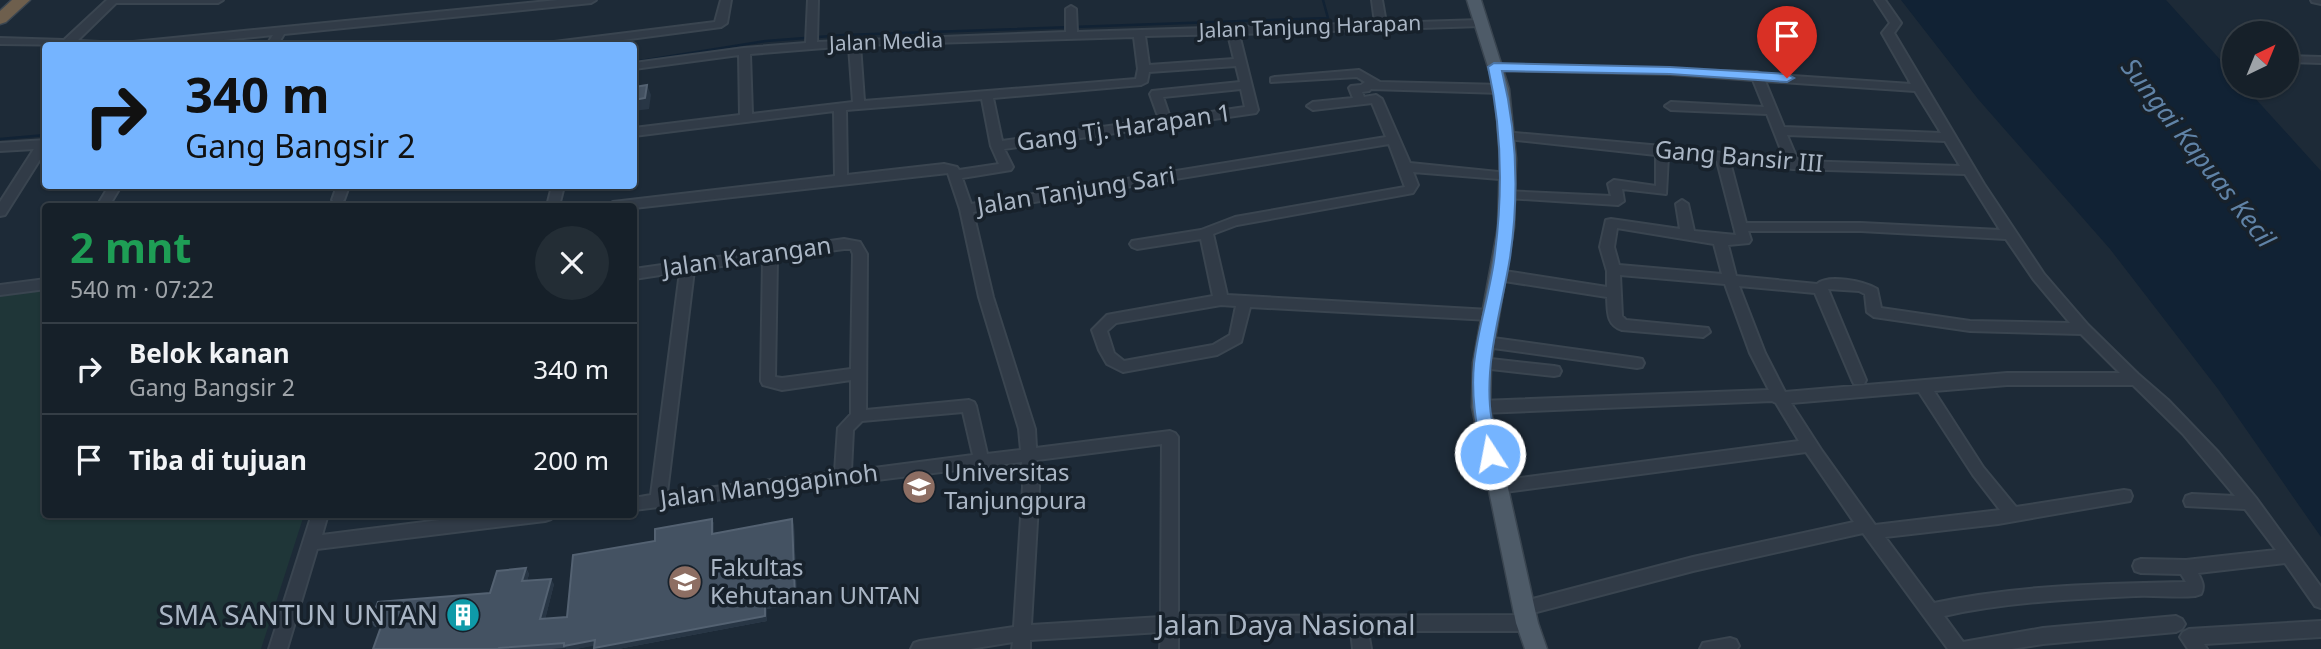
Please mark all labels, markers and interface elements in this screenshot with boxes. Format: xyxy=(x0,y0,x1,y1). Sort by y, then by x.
pin xyxy=(1757,6,1817,78)
street label: Jalan Tanjung Harapan xyxy=(1196,8,1422,44)
icon: arrive xyxy=(1768,17,1806,55)
north arrow xyxy=(2222,21,2300,98)
map controls xyxy=(2222,21,2299,98)
street label: Jalan Media xyxy=(826,25,943,57)
water label: Sungai Kapuas Kecil xyxy=(2113,50,2285,256)
text: 340 m xyxy=(185,61,330,127)
icon: right xyxy=(70,70,161,161)
street label: Gang Tj. Harapan 1 xyxy=(1014,95,1233,158)
text: Gang Bangsir 2 xyxy=(185,124,416,167)
street label: Gang Bansir III xyxy=(1654,132,1825,179)
street label: Jalan Tanjung Sari xyxy=(972,158,1177,222)
text: 2 mnt xyxy=(70,218,191,275)
button: close xyxy=(535,226,609,300)
street label: Jalan Karangan xyxy=(658,227,833,284)
text: 540 m · 07:22 xyxy=(70,273,214,305)
text: Belok kanan xyxy=(129,335,290,371)
icon: right xyxy=(70,350,108,388)
text: 340 m xyxy=(533,351,609,387)
text: Gang Bangsir 2 xyxy=(129,371,295,403)
position arrow xyxy=(1453,417,1527,491)
icon: arrive xyxy=(70,441,108,479)
text: Tiba di tujuan xyxy=(129,442,307,478)
text: 200 m xyxy=(533,442,609,478)
street label: Jalan Manggapinoh xyxy=(656,455,879,514)
place label: Universitas Tanjungpura xyxy=(944,455,1087,516)
school or university icon: Universitas Tanjungpura xyxy=(900,468,938,506)
place label: Fakultas Kehutanan UNTAN xyxy=(710,550,921,611)
school or university icon: Fakultas Kehutanan UNTAN xyxy=(666,563,704,601)
place label: SMA SANTUN UNTAN xyxy=(158,595,438,633)
building icon: SMA SANTUN UNTAN xyxy=(444,596,482,634)
street label: Jalan Daya Nasional xyxy=(1153,605,1416,643)

